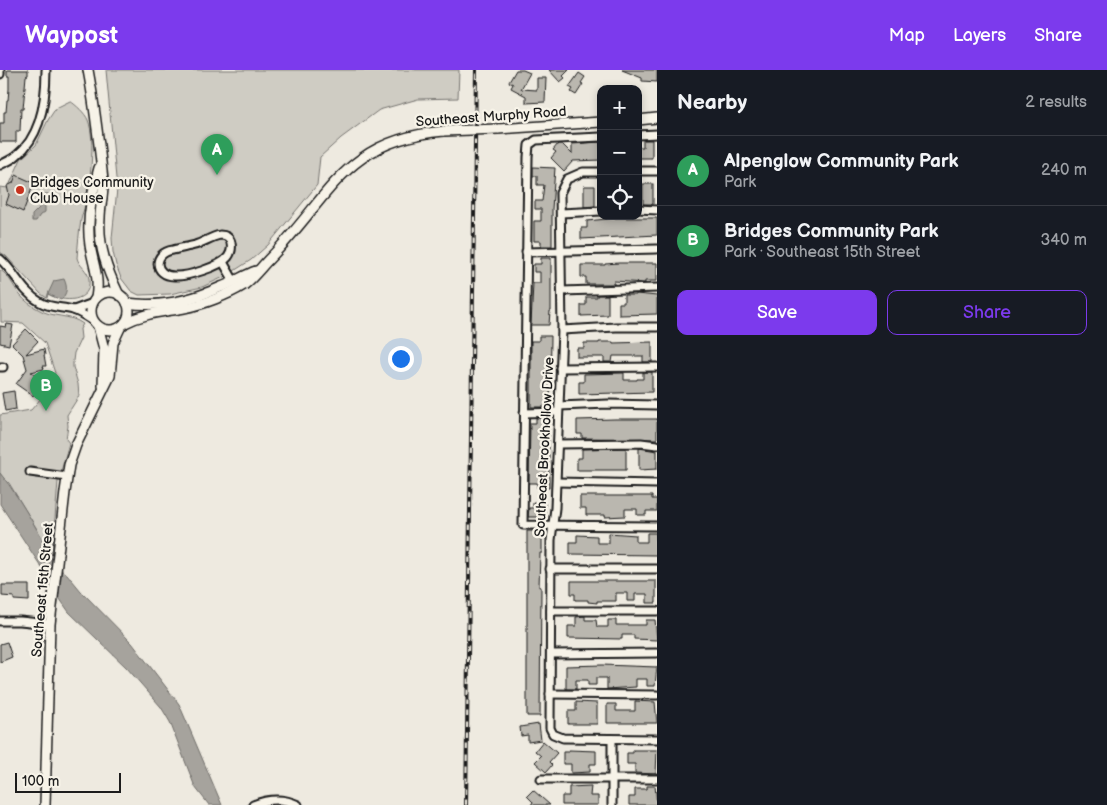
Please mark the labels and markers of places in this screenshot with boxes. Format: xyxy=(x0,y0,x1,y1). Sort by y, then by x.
pin: A xyxy=(201,134,233,175)
place label: Bridges Community Club House xyxy=(30,174,154,207)
marker: Bridges Community Club House xyxy=(14,184,26,196)
pin: B xyxy=(30,370,62,411)

